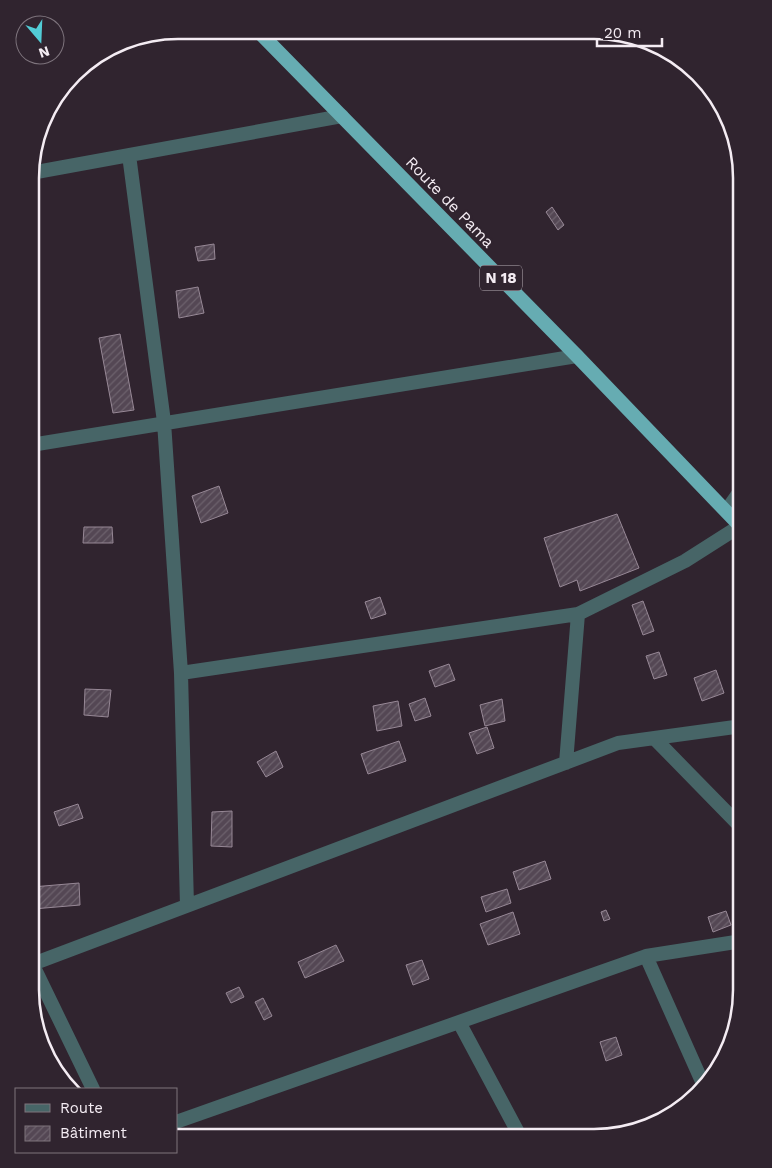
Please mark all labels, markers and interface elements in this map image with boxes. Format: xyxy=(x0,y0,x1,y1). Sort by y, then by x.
north arrow xyxy=(15,15,65,65)
scale bar xyxy=(597,15,662,47)
text: 20 m xyxy=(604,24,642,42)
text: N xyxy=(37,43,52,62)
street label: Route de Pama xyxy=(402,153,498,251)
road number: N 18 xyxy=(480,266,522,290)
legend xyxy=(15,1088,178,1153)
text: Route xyxy=(60,1099,103,1117)
text: Bâtiment xyxy=(60,1124,127,1142)

